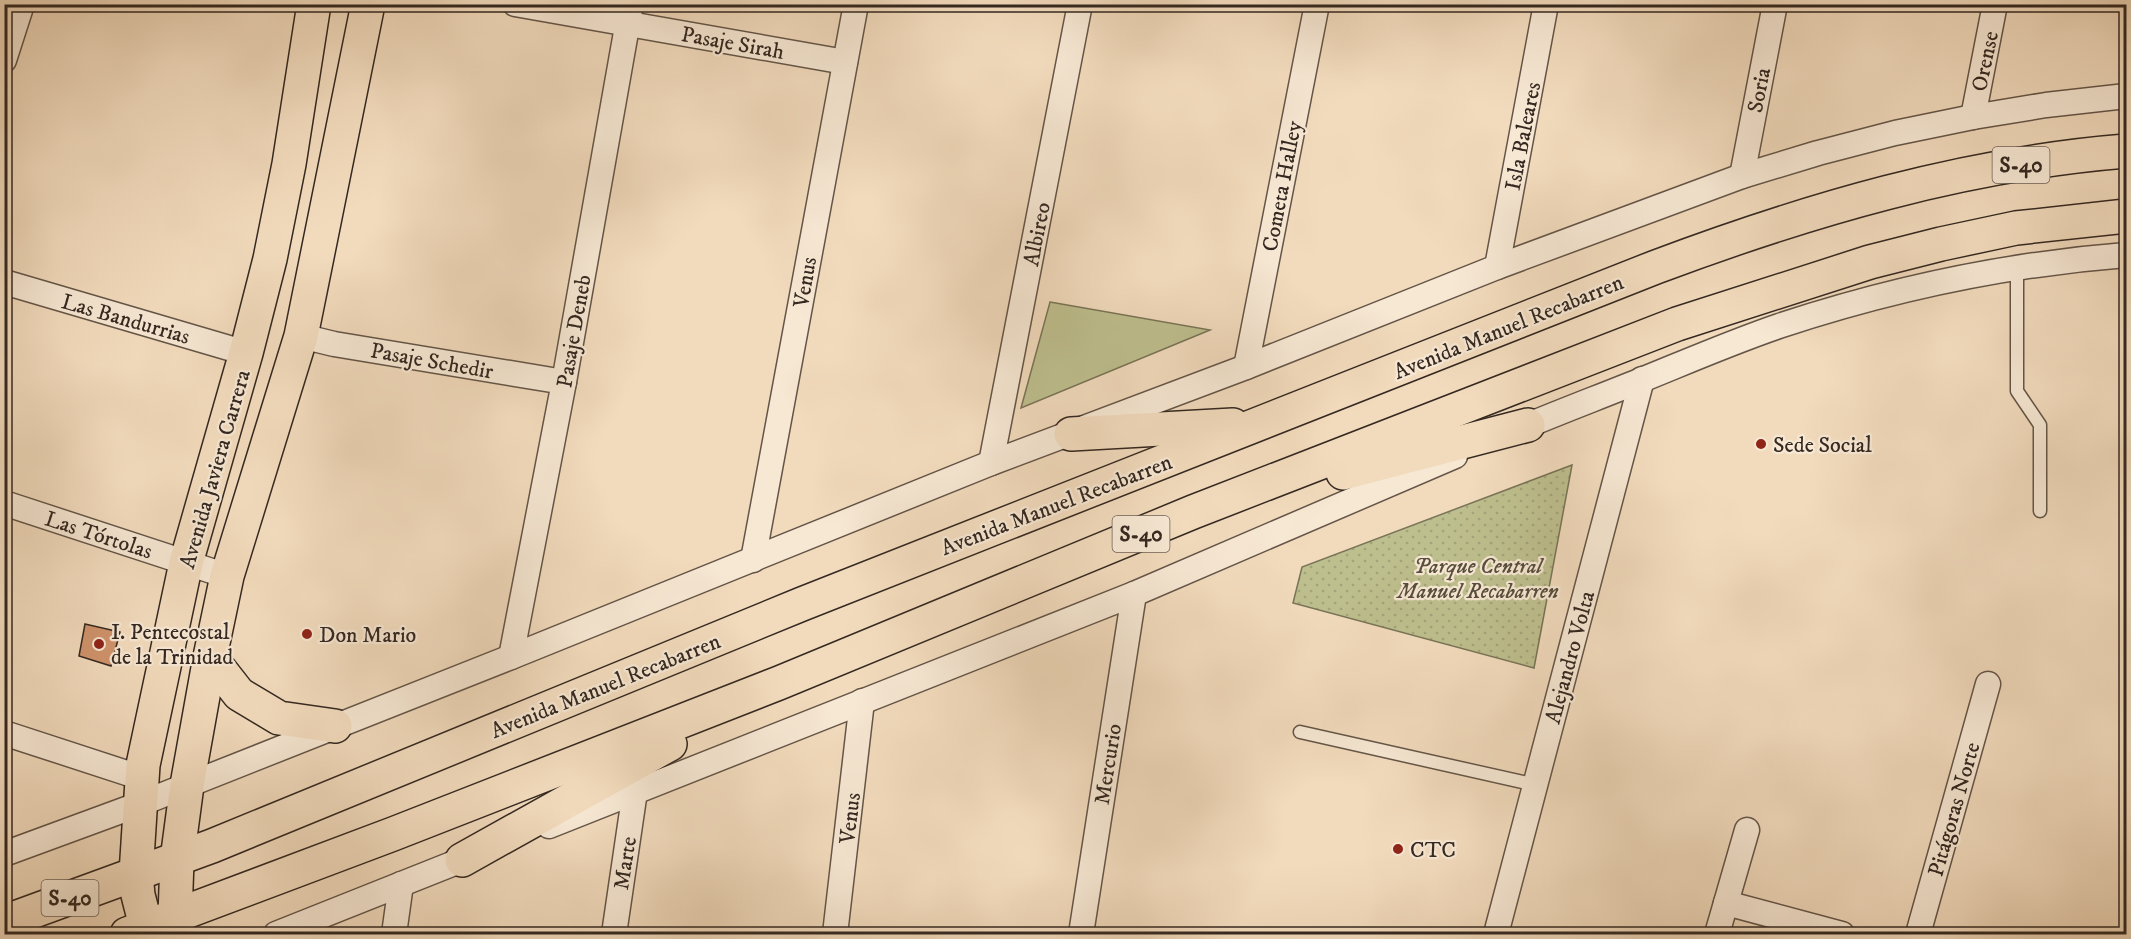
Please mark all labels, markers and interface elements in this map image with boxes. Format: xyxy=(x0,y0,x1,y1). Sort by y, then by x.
street label: Pasaje Sirah xyxy=(679,21,787,66)
street label: Orense xyxy=(1966,29,2005,94)
street label: Soria xyxy=(1742,65,1777,115)
street label: Isla Baleares xyxy=(1500,80,1547,193)
street label: Cometa Halley xyxy=(1257,118,1308,254)
road number: S-40 xyxy=(1992,147,2050,183)
street label: Albireo xyxy=(1018,200,1057,269)
street label: Venus xyxy=(788,255,823,311)
street label: Avenida Manuel Recabarren xyxy=(1390,269,1628,386)
street label: Pasaje Deneb xyxy=(551,273,598,390)
street label: Las Bandurrias xyxy=(58,288,193,351)
street label: Pasaje Schedir xyxy=(368,337,496,386)
street label: Avenida Javiera Carrera xyxy=(174,366,257,572)
place label: Sede Social xyxy=(1773,432,1872,459)
marker: Sede Social xyxy=(1754,437,1768,451)
street label: Avenida Manuel Recabarren xyxy=(937,449,1176,562)
street label: Las Tórtolas xyxy=(41,505,156,565)
road number: S-40 xyxy=(1112,516,1170,552)
park label: Parque Central Manuel Recabarren xyxy=(1395,553,1559,605)
street label: Alejandro Volta xyxy=(1540,587,1601,727)
place label: I. Pentecostal de la Trinidad xyxy=(111,619,233,671)
place label: Don Mario xyxy=(319,622,416,649)
marker: Don Mario xyxy=(300,627,314,641)
street label: Avenida Manuel Recabarren xyxy=(487,628,725,745)
marker: I. Pentecostal de la Trinidad xyxy=(92,637,106,651)
street label: Mercurio xyxy=(1089,722,1128,807)
street label: Pitágoras Norte xyxy=(1922,739,1986,880)
street label: Venus xyxy=(834,791,867,846)
street label: Marte xyxy=(608,835,643,892)
place label: CTC xyxy=(1410,837,1456,864)
marker: CTC xyxy=(1391,842,1405,856)
road number: S-40 xyxy=(42,880,98,916)

